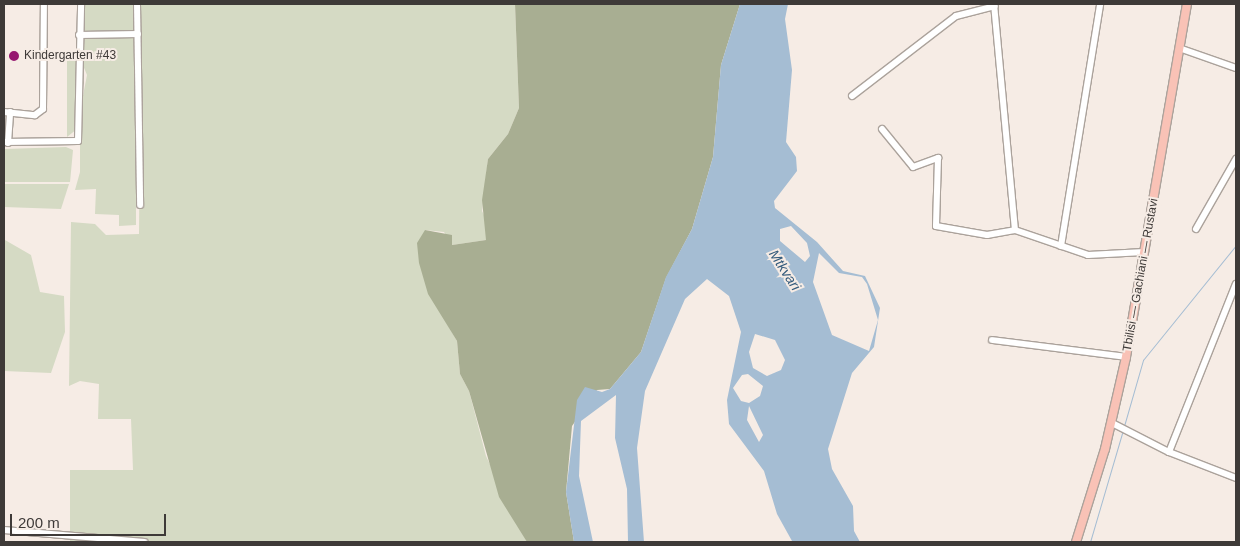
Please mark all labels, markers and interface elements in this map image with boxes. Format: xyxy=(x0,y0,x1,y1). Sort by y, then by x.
place label: Kindergarten #43 xyxy=(24,49,116,63)
marker: Kindergarten #43 xyxy=(8,50,20,62)
street label: Tbilisi — Gachiani — Rustavi xyxy=(1120,197,1162,353)
water label: Mtkvari xyxy=(766,247,804,293)
scale bar xyxy=(12,504,169,536)
text: 200 m xyxy=(18,514,60,531)

